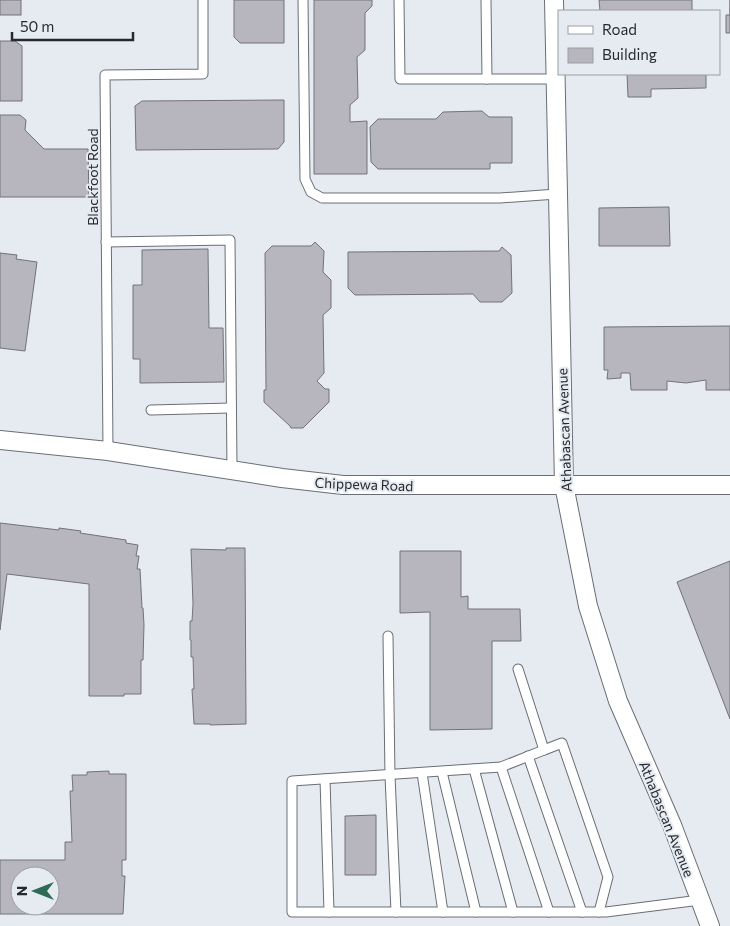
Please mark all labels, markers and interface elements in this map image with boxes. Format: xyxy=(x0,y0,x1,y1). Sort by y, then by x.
scale bar xyxy=(12,10,134,42)
legend xyxy=(558,10,720,75)
text: 50 m xyxy=(20,17,54,35)
text: Road xyxy=(602,20,637,38)
text: Building xyxy=(602,45,657,63)
street label: Blackfoot Road xyxy=(84,128,101,226)
street label: Athabascan Avenue xyxy=(553,368,575,492)
street label: Chippewa Road xyxy=(314,474,414,494)
street label: Athabascan Avenue xyxy=(636,758,698,880)
north arrow xyxy=(10,866,60,916)
text: N xyxy=(13,886,30,896)

